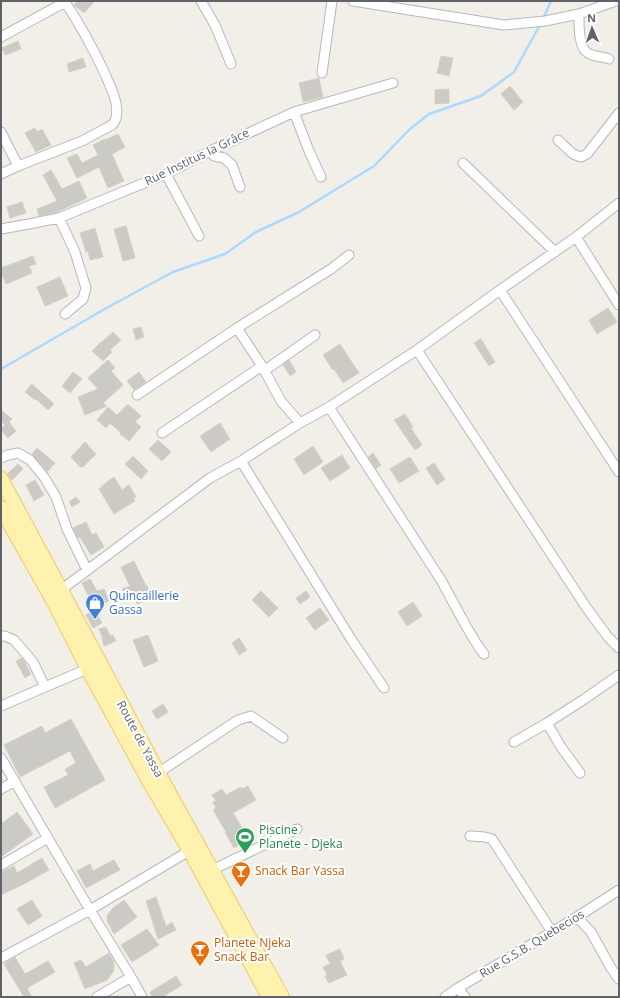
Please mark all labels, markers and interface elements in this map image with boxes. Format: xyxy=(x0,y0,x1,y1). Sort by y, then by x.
north arrow xyxy=(572,8,612,48)
text: N xyxy=(587,10,596,25)
street label: Rue Institus la Grâce xyxy=(142,124,252,189)
place label: Quincaillerie Gassa xyxy=(109,587,179,618)
shop icon: Quincaillerie Gassa xyxy=(84,592,106,620)
street label: Route de Yassa xyxy=(113,697,168,780)
place label: Piscine Planete - Djeka xyxy=(259,821,343,852)
sports icon: Piscine Planete - Djeka xyxy=(234,826,256,854)
bar icon: Snack Bar Yassa xyxy=(230,860,252,888)
place label: Snack Bar Yassa xyxy=(255,862,345,879)
street label: Rue G.S.B. Quebecios xyxy=(476,905,588,982)
place label: Planete Njeka Snack Bar xyxy=(214,934,291,965)
bar icon: Planete Njeka Snack Bar xyxy=(189,939,211,967)

